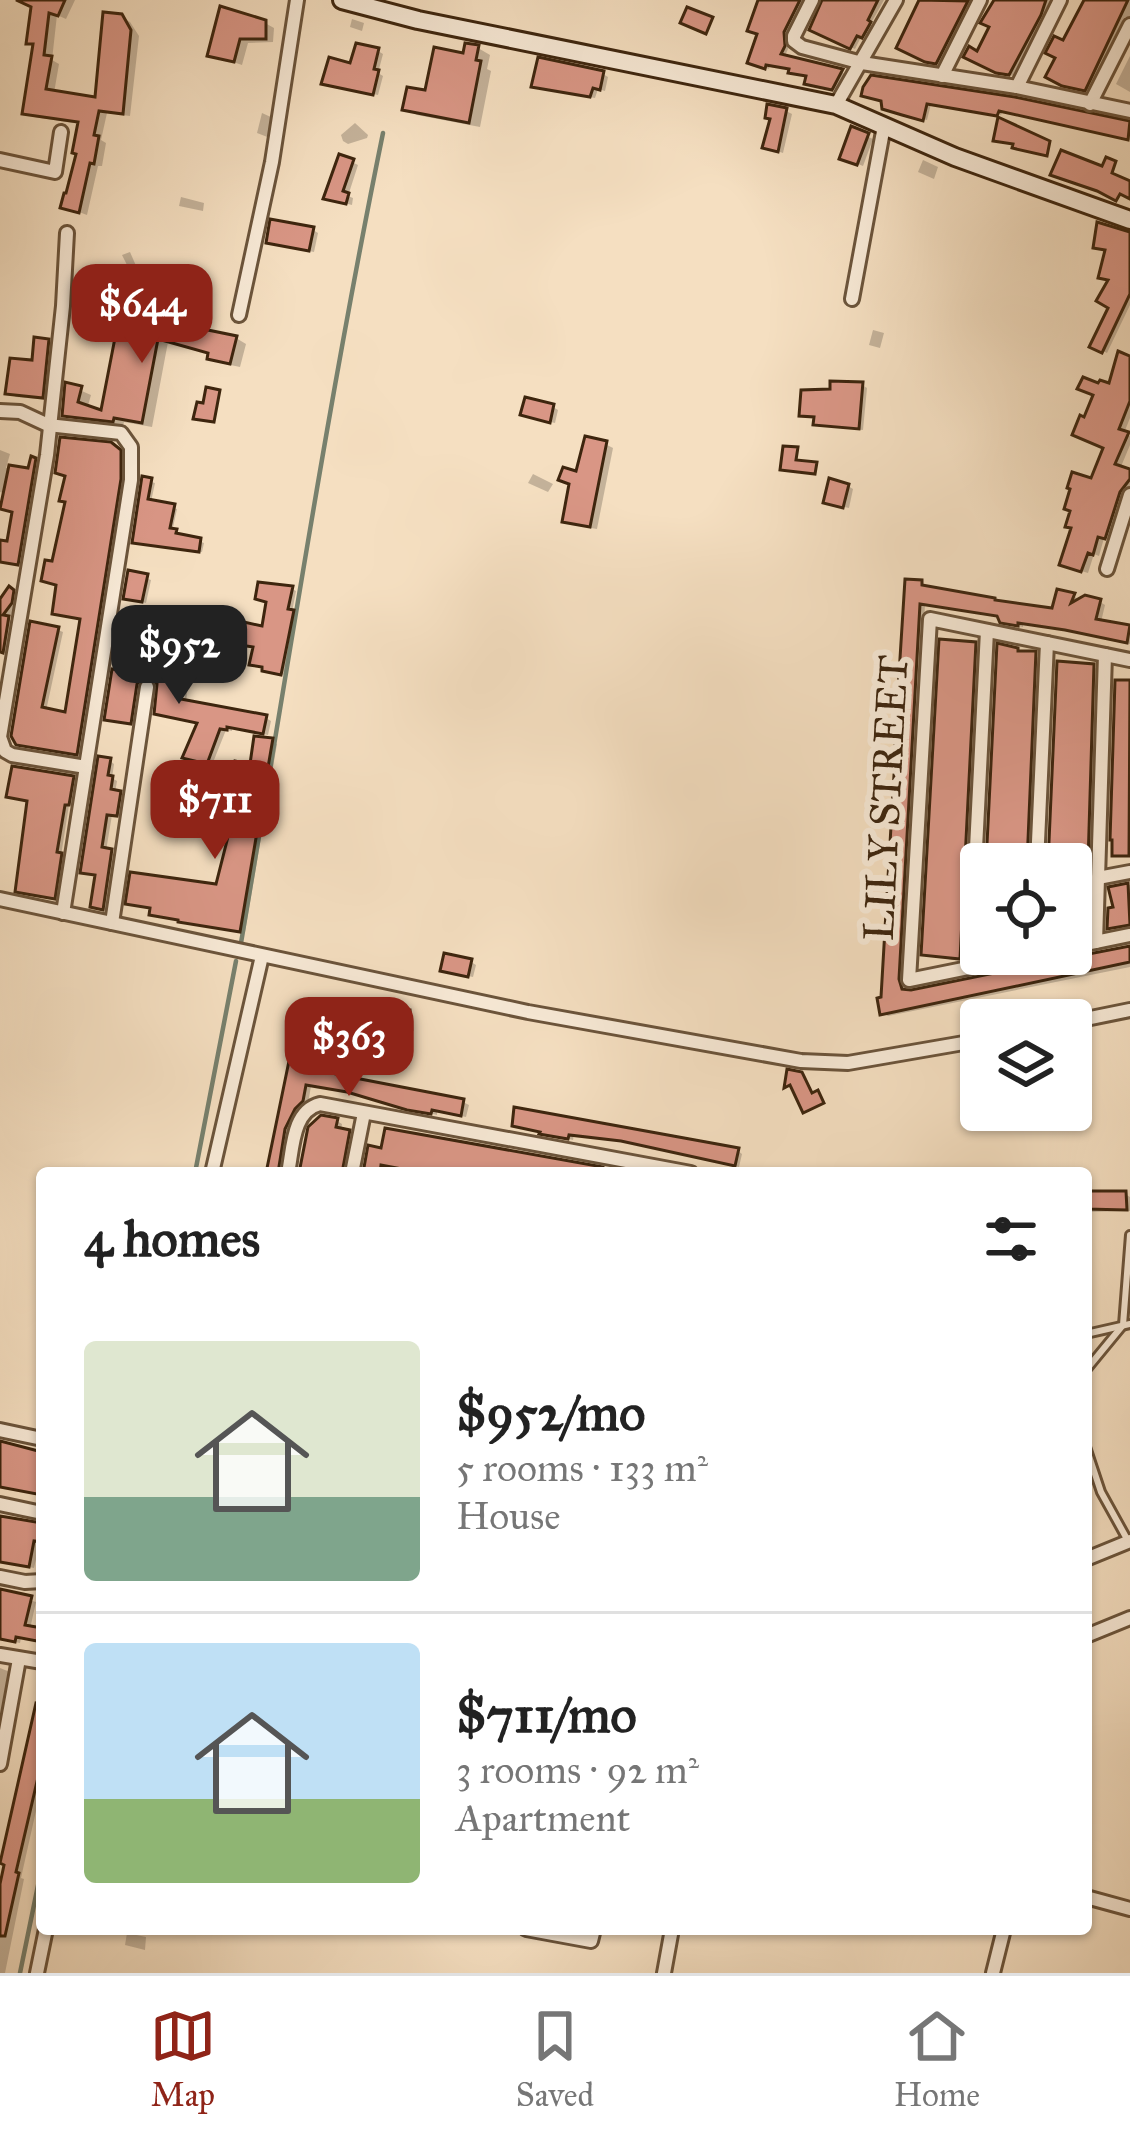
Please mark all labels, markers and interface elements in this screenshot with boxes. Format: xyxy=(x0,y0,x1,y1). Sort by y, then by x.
pin: $644 xyxy=(71,264,213,366)
text: $644 xyxy=(99,279,185,327)
pin: $952 xyxy=(108,605,250,707)
text: $952 xyxy=(138,620,220,668)
street label: LILY STREET xyxy=(853,654,919,942)
pin: $711 xyxy=(144,760,286,862)
text: $711 xyxy=(177,775,253,823)
map controls xyxy=(960,843,1092,1131)
button: locate xyxy=(960,843,1092,975)
pin: $363 xyxy=(278,997,420,1099)
button: layers xyxy=(960,999,1092,1131)
text: $363 xyxy=(312,1012,386,1060)
icon: filters xyxy=(978,1206,1044,1272)
text: 4 homes xyxy=(84,1208,260,1270)
text: $952/mo xyxy=(456,1382,645,1444)
icon: home xyxy=(180,1389,324,1533)
text: 5 rooms · 133 m² xyxy=(456,1444,708,1492)
text: House xyxy=(456,1492,560,1540)
text: $711/mo xyxy=(456,1684,637,1746)
icon: home xyxy=(180,1691,324,1835)
text: 3 rooms · 92 m² xyxy=(456,1746,699,1794)
text: Apartment xyxy=(456,1794,630,1842)
tab: Map xyxy=(150,2003,216,2115)
tab: Saved xyxy=(516,2003,594,2115)
tab: Home xyxy=(894,2003,980,2115)

